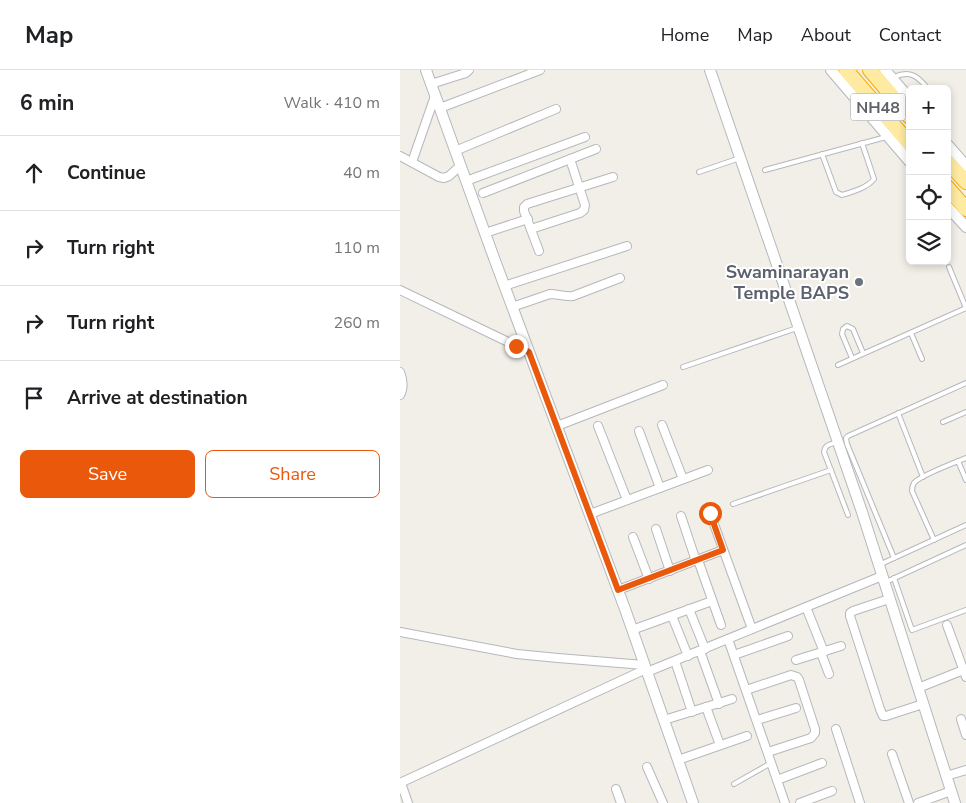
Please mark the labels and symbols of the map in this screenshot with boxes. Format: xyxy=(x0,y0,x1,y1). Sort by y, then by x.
road number: NH48 xyxy=(850,94,906,121)
place label: Swaminarayan Temple BAPS xyxy=(726,260,849,305)
marker: Swaminarayan Temple BAPS xyxy=(853,276,865,288)
route end xyxy=(505,335,528,358)
route start xyxy=(699,502,722,525)

